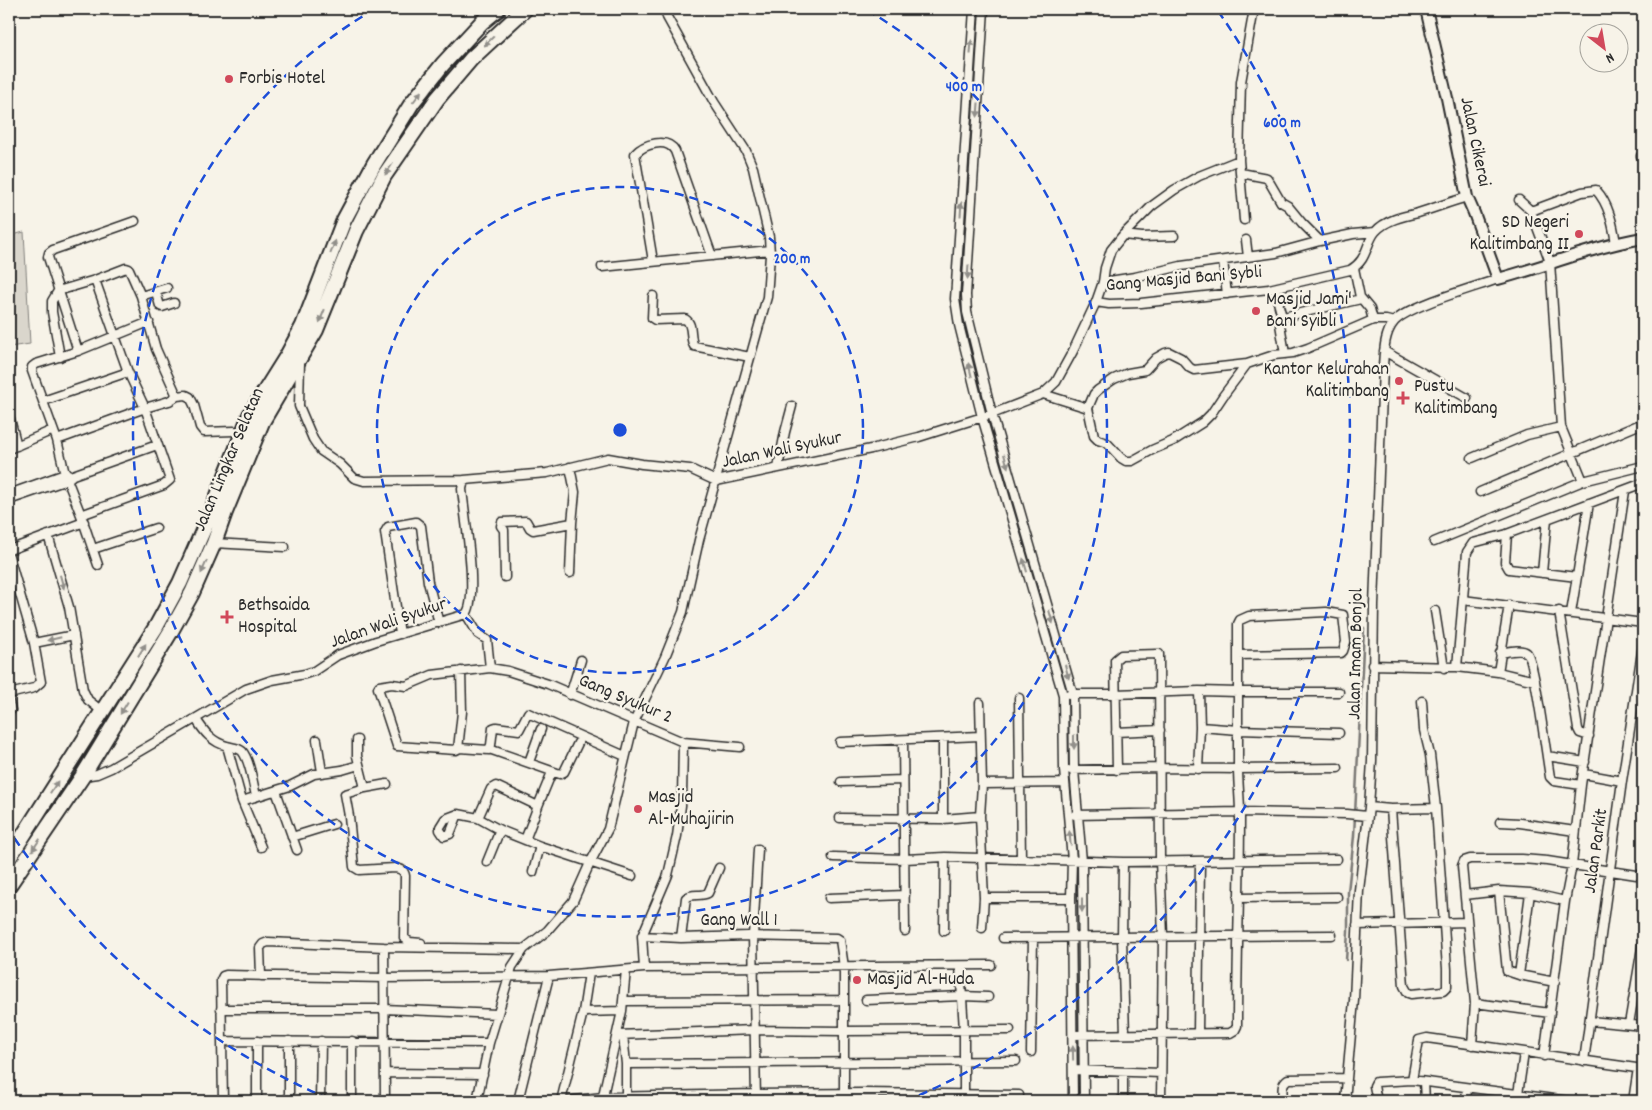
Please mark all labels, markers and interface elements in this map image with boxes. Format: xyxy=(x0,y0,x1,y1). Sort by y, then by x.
north arrow xyxy=(1580,22,1630,72)
one-way arrow xyxy=(483,35,495,47)
one-way arrow xyxy=(968,38,976,54)
text: N xyxy=(1601,47,1618,68)
place label: Forbis Hotel xyxy=(239,66,326,93)
marker: Forbis Hotel xyxy=(223,73,235,85)
text: 400 m xyxy=(946,77,982,99)
one-way arrow xyxy=(412,90,422,104)
street label: Jalan Cikerai xyxy=(1451,95,1497,190)
one-way arrow xyxy=(973,102,981,118)
text: 600 m xyxy=(1263,113,1301,135)
one-way arrow xyxy=(385,162,394,176)
one-way arrow xyxy=(957,201,965,217)
place label: SD Negeri Kalitimbang II xyxy=(1469,210,1570,259)
marker: SD Negeri Kalitimbang II xyxy=(1573,228,1585,240)
one-way arrow xyxy=(329,239,337,254)
text: 200 m xyxy=(774,249,810,271)
street label: Gang Masjid Bani Sybli xyxy=(1105,260,1264,300)
one-way arrow xyxy=(963,264,971,280)
place label: Masjid Jami' Bani Syibli xyxy=(1266,287,1352,336)
marker: Masjid Jami' Bani Syibli xyxy=(1250,305,1262,317)
one-way arrow xyxy=(317,309,325,323)
place label: Kantor Kelurahan Kalitimbang xyxy=(1263,357,1389,406)
one-way arrow xyxy=(966,362,974,377)
place label: Pustu Kalitimbang xyxy=(1414,374,1497,423)
marker: Kantor Kelurahan Kalitimbang xyxy=(1393,375,1405,387)
street label: Jalan Lingkar Selatan xyxy=(188,384,272,536)
marker: Pustu Kalitimbang xyxy=(1396,391,1410,405)
centre of rings xyxy=(611,421,629,439)
street label: Jalan Wali Syukur xyxy=(720,425,844,477)
one-way arrow xyxy=(1002,453,1010,468)
one-way arrow xyxy=(1021,557,1029,572)
one-way arrow xyxy=(199,560,207,574)
one-way arrow xyxy=(59,575,67,590)
street label: Jalan Imam Bonjol xyxy=(1342,587,1372,720)
street label: Jalan Wali Syukur xyxy=(327,591,451,657)
place label: Bethsaida Hospital xyxy=(238,593,310,642)
one-way arrow xyxy=(1048,609,1056,624)
marker: Bethsaida Hospital xyxy=(220,610,234,624)
one-way arrow xyxy=(46,635,61,643)
one-way arrow xyxy=(137,644,146,657)
one-way arrow xyxy=(1063,665,1071,680)
street label: Gang Syukur 2 xyxy=(574,668,676,732)
one-way arrow xyxy=(119,701,128,715)
one-way arrow xyxy=(1070,735,1078,751)
one-way arrow xyxy=(50,781,59,794)
place label: Masjid Al-Muhajirin xyxy=(648,785,734,834)
marker: Masjid Al-Muhajirin xyxy=(632,803,644,815)
street label: Jalan Parkit xyxy=(1578,807,1616,895)
one-way arrow xyxy=(1066,829,1074,845)
one-way arrow xyxy=(31,838,41,851)
one-way arrow xyxy=(1078,897,1086,913)
street label: Gang Wall 1 xyxy=(700,908,778,935)
place label: Masjid Al-Huda xyxy=(867,967,975,994)
marker: Masjid Al-Huda xyxy=(851,974,863,986)
one-way arrow xyxy=(1069,1044,1077,1060)

